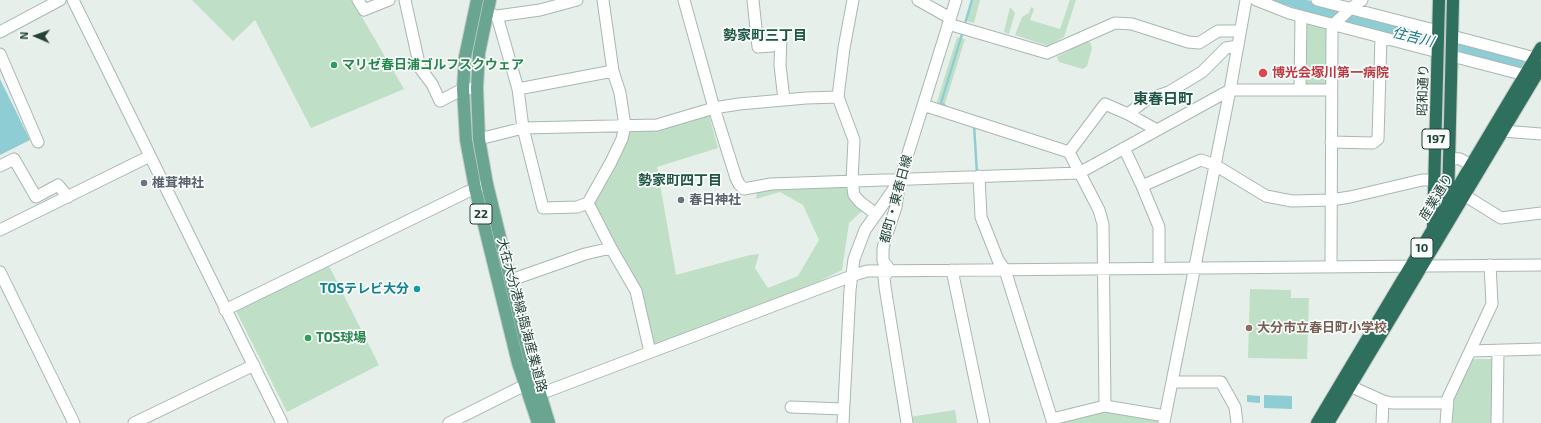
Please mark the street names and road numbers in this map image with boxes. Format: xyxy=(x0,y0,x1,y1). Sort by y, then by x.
street label: 昭和通り xyxy=(1414,64,1432,116)
road number: 197 xyxy=(1422,129,1450,149)
street label: 都町・東春日線 xyxy=(877,153,915,245)
street label: 産業通り xyxy=(1416,171,1456,223)
road number: 22 xyxy=(470,204,492,224)
street label: 大在大分港線;臨海産業道路 xyxy=(494,236,550,394)
road number: 10 xyxy=(1411,238,1433,258)

